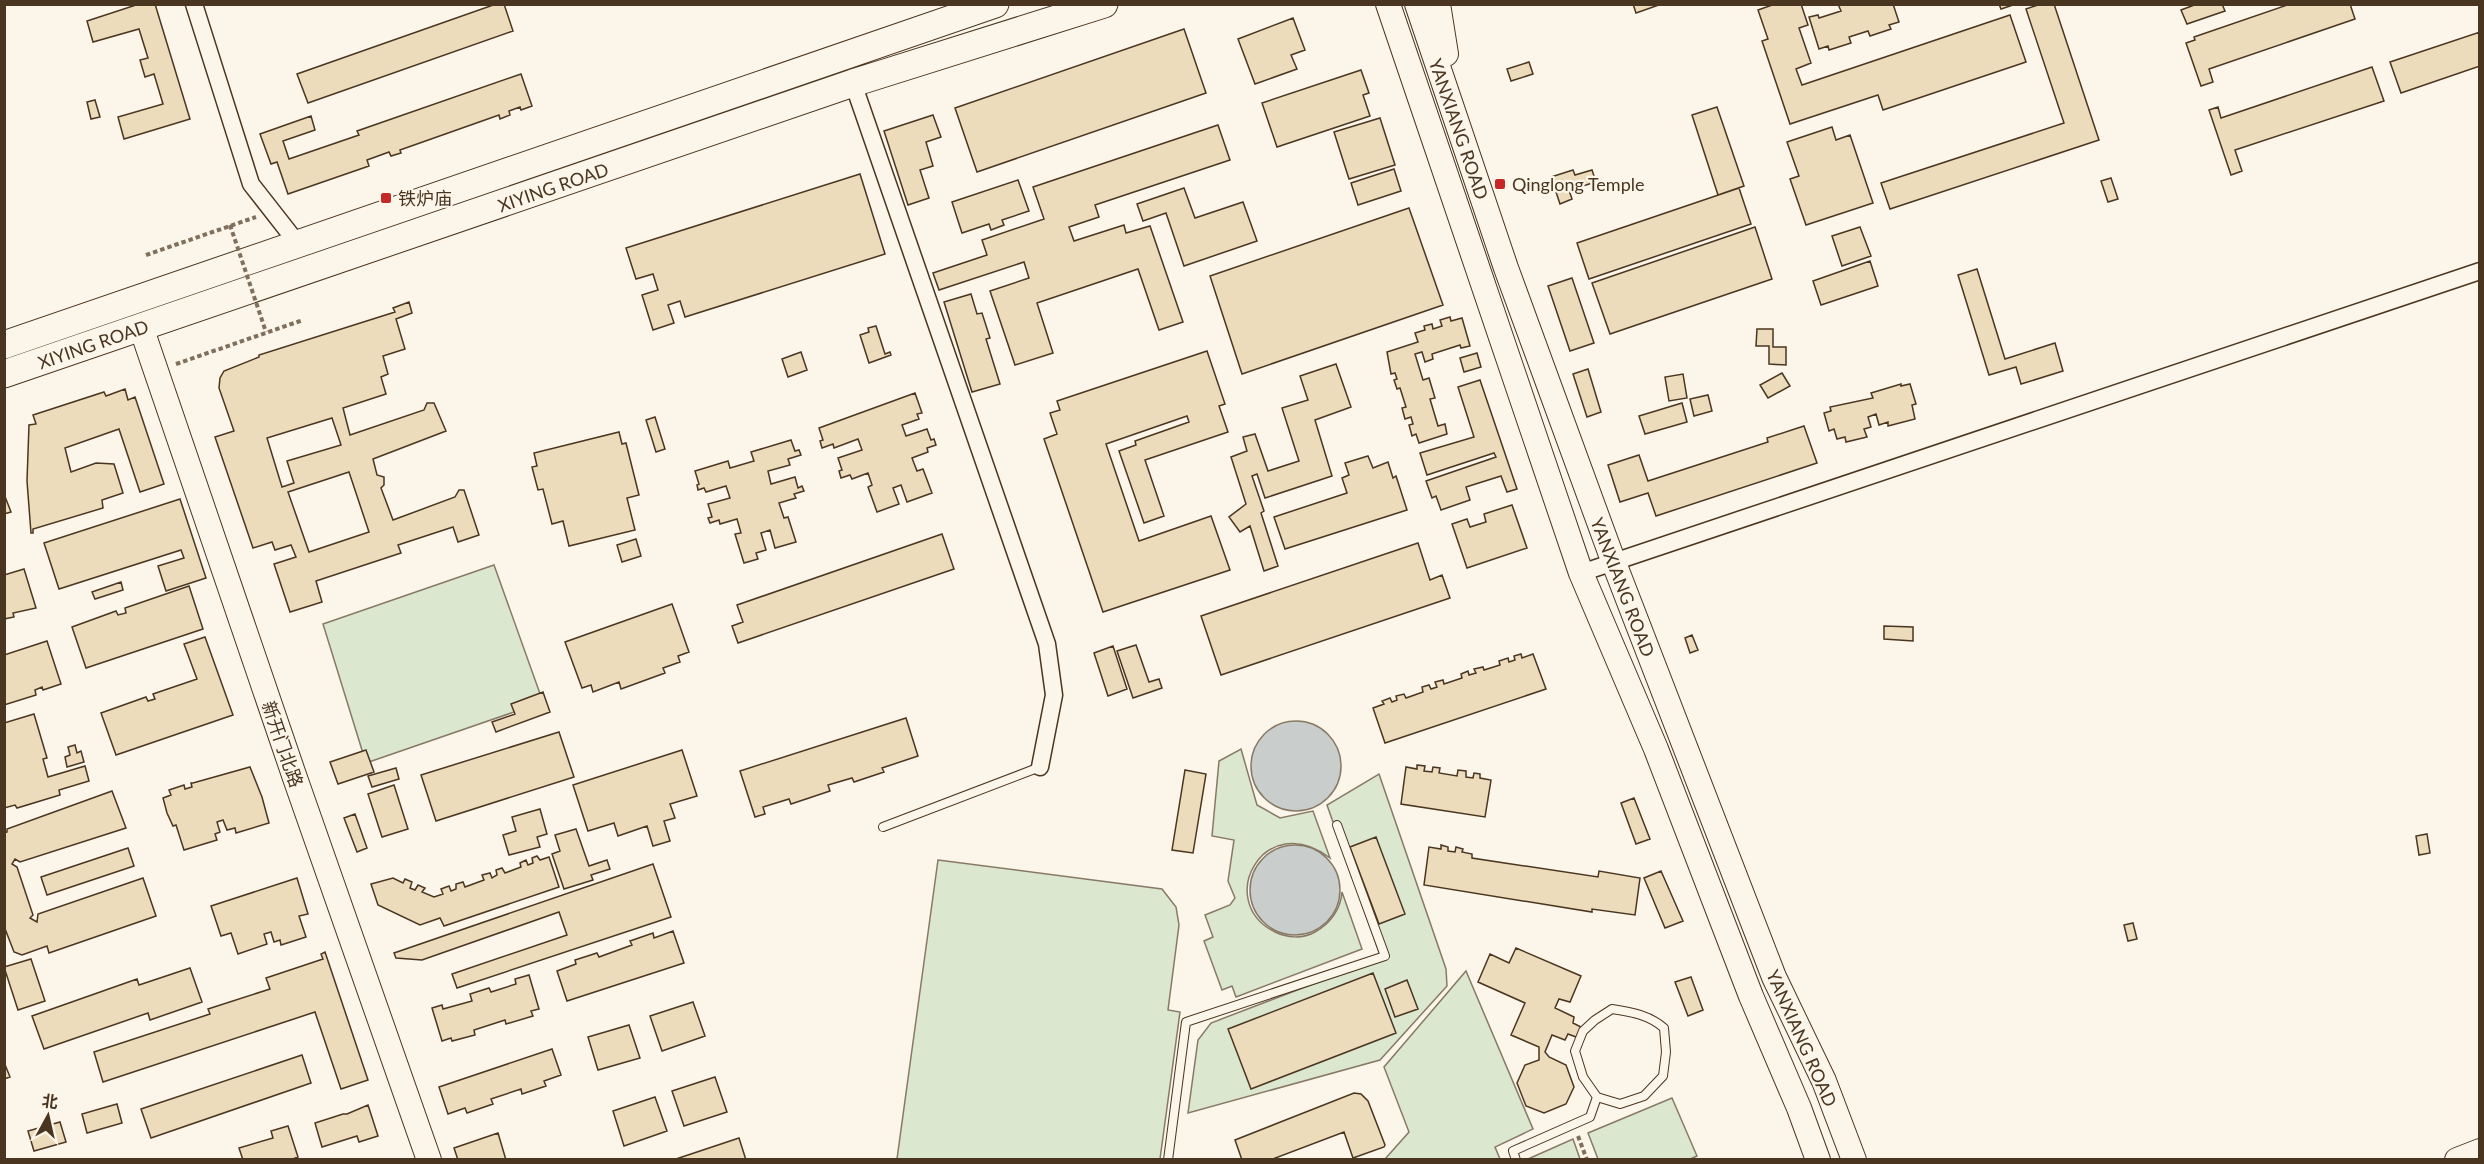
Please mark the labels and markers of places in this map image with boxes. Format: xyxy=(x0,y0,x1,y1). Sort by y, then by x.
place label: Qinglong Temple xyxy=(1512,173,1644,195)
marker: Qinglong Temple xyxy=(1493,177,1507,191)
place label: 铁炉庙 xyxy=(398,187,452,209)
marker: 铁炉庙 xyxy=(379,191,393,205)

